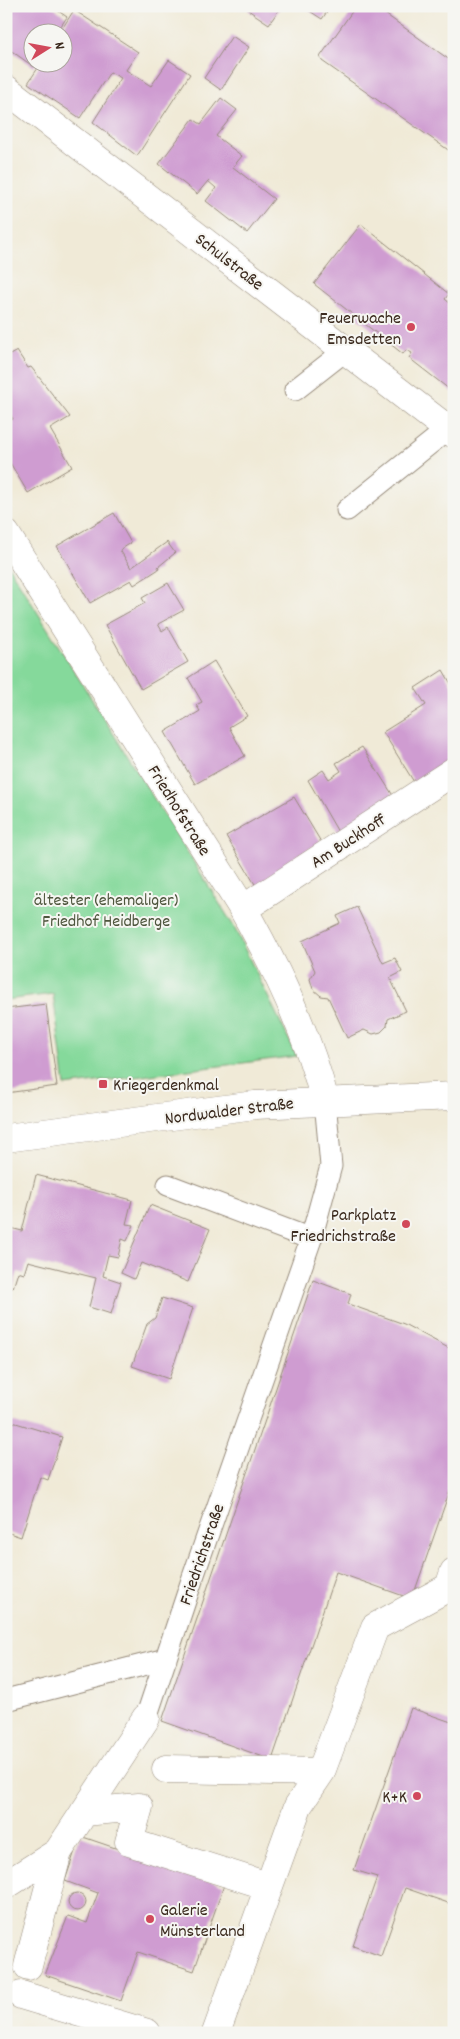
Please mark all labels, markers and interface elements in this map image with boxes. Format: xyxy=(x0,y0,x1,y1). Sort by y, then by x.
north arrow xyxy=(22,22,72,72)
text: N xyxy=(48,41,69,51)
street label: Schulstraße xyxy=(189,228,268,298)
place label: Feuerwache Emsdetten xyxy=(319,307,401,353)
marker: Feuerwache Emsdetten xyxy=(405,321,417,333)
street label: Friedhofstraße xyxy=(140,761,216,862)
street label: Am Buckhoff xyxy=(307,808,392,876)
park label: ältester (ehemaliger) Friedhof Heidberge xyxy=(34,889,178,935)
place label: Kriegerdenkmal xyxy=(113,1074,220,1099)
marker: Kriegerdenkmal xyxy=(97,1078,109,1090)
street label: Nordwalder Straße xyxy=(163,1092,295,1133)
place label: Parkplatz Friedrichstraße xyxy=(290,1204,396,1250)
marker: Parkplatz Friedrichstraße xyxy=(400,1218,412,1230)
street label: Friedrichstraße xyxy=(174,1501,232,1609)
place label: K+K xyxy=(382,1786,407,1811)
marker: K+K xyxy=(411,1790,423,1802)
place label: Galerie Münsterland xyxy=(160,1899,245,1945)
marker: Galerie Münsterland xyxy=(144,1913,156,1925)

